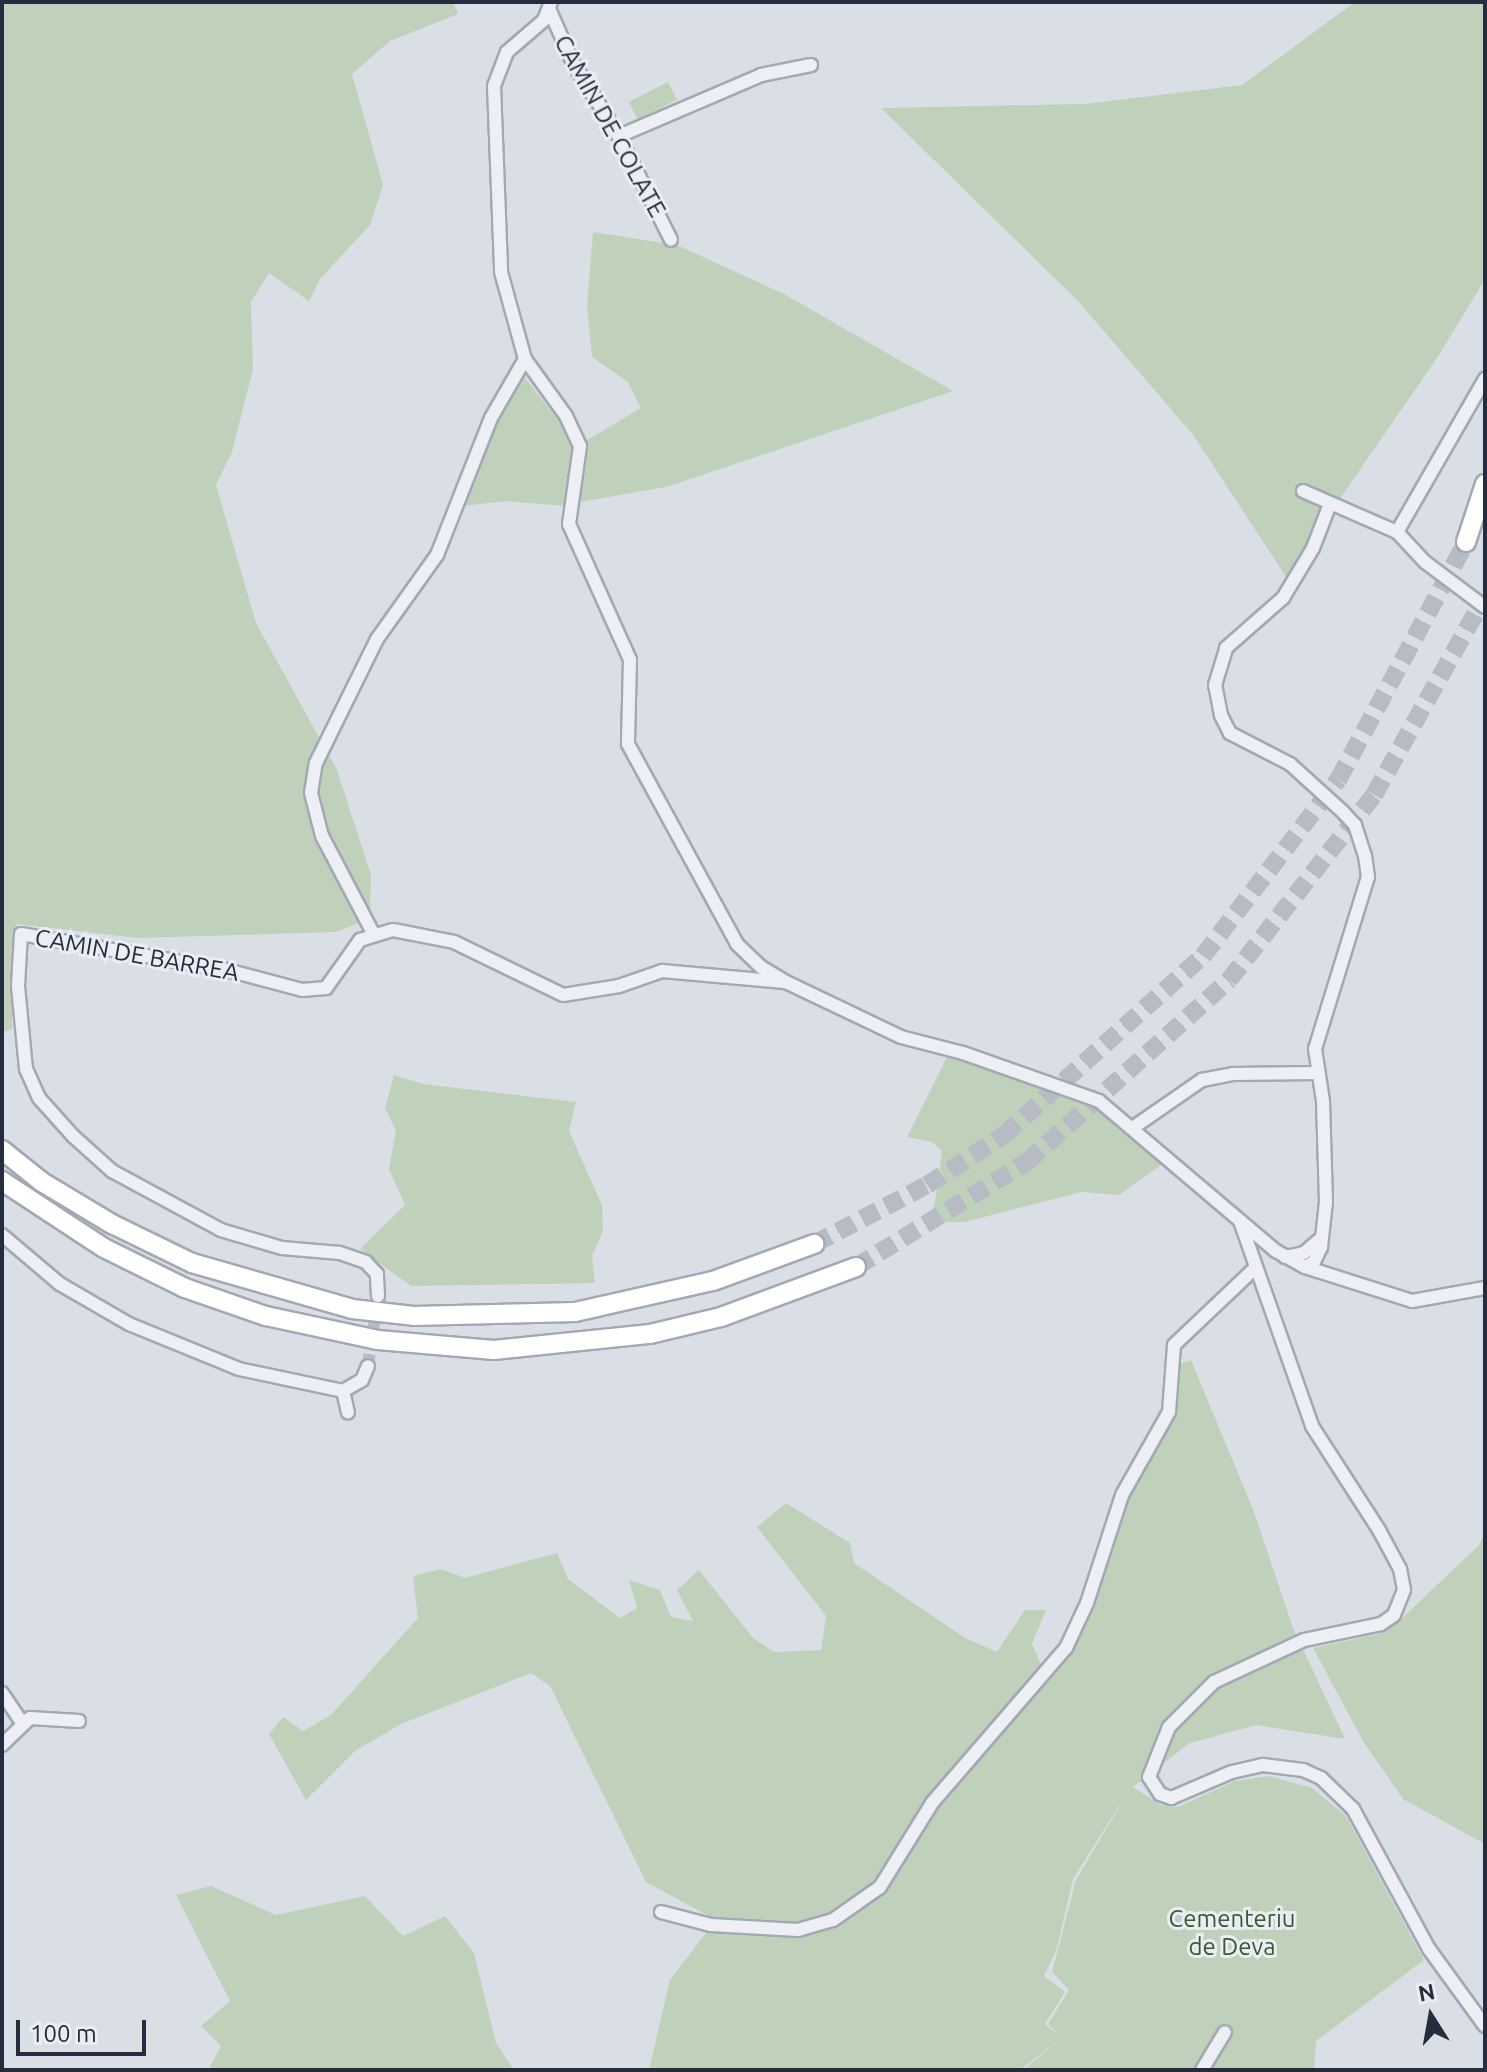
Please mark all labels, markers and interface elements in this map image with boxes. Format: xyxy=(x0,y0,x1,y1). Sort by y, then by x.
street label: CAMIN DE COLATE xyxy=(548,30,672,222)
street label: CAMIN DE BARREA xyxy=(33,923,241,987)
park label: Cementeriu de Deva xyxy=(1169,1905,1295,1961)
north arrow xyxy=(1391,1976,1471,2056)
text: N xyxy=(1416,1978,1437,2006)
scale bar xyxy=(20,2004,150,2054)
text: 100 m xyxy=(30,2020,97,2047)

